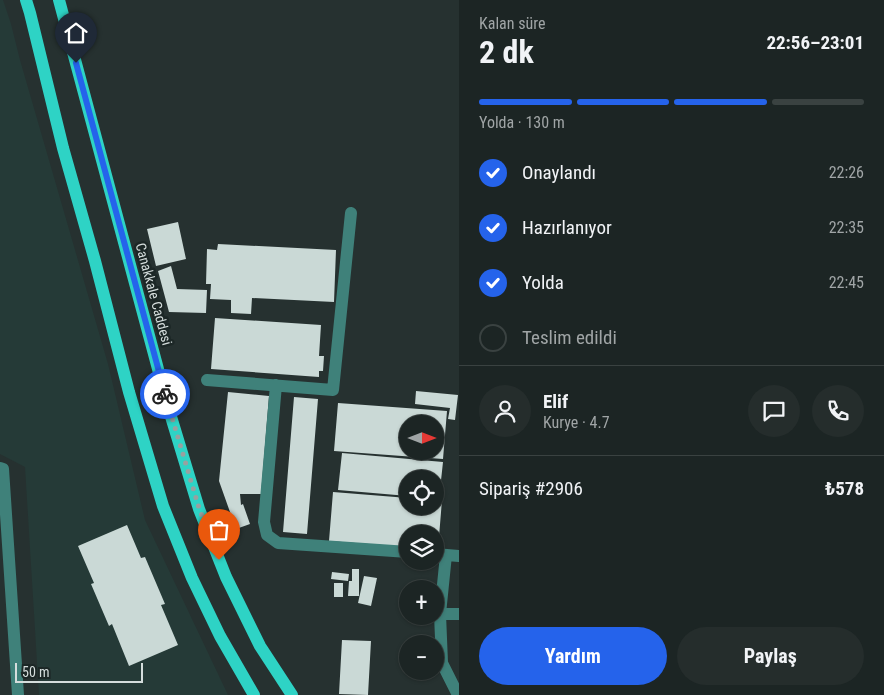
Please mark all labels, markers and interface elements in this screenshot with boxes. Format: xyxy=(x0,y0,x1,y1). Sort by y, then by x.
pin xyxy=(55,12,97,63)
text: Kalan süre xyxy=(479,14,545,33)
icon: home xyxy=(62,19,90,47)
text: 22:56–23:01 xyxy=(766,31,864,54)
text: 2 dk xyxy=(479,33,534,71)
text: Yolda · 130 m xyxy=(479,113,565,132)
icon: check xyxy=(479,159,507,187)
text: Onaylandı xyxy=(522,161,596,184)
text: 22:26 xyxy=(829,163,864,182)
icon: check xyxy=(479,214,507,242)
text: Hazırlanıyor xyxy=(522,216,612,239)
text: 22:35 xyxy=(829,218,864,237)
street label: Canakkale Caddesi xyxy=(133,241,175,347)
icon: check xyxy=(479,269,507,297)
text: Yolda xyxy=(522,271,564,294)
text: 22:45 xyxy=(829,273,864,292)
text: Teslim edildi xyxy=(522,326,617,349)
courier xyxy=(140,369,190,419)
icon: bike xyxy=(151,380,179,408)
button: person xyxy=(479,385,531,437)
button: chat xyxy=(748,385,800,437)
button: phone xyxy=(812,385,864,437)
text: Elif xyxy=(543,390,568,413)
text: Kurye · 4.7 xyxy=(543,413,610,432)
north arrow xyxy=(399,415,444,460)
map controls xyxy=(399,415,444,680)
button: locate xyxy=(399,470,444,515)
text: Sipariş #2906 xyxy=(479,477,583,500)
text: ₺578 xyxy=(825,477,864,500)
pin xyxy=(198,509,240,560)
icon: bag xyxy=(205,516,233,544)
button: layers xyxy=(399,525,444,570)
button: + xyxy=(399,580,444,625)
button: Yardım xyxy=(479,627,667,685)
button: Paylaş xyxy=(677,627,864,685)
button: − xyxy=(399,635,444,680)
scale bar xyxy=(15,660,142,683)
text: 50 m xyxy=(22,664,50,680)

